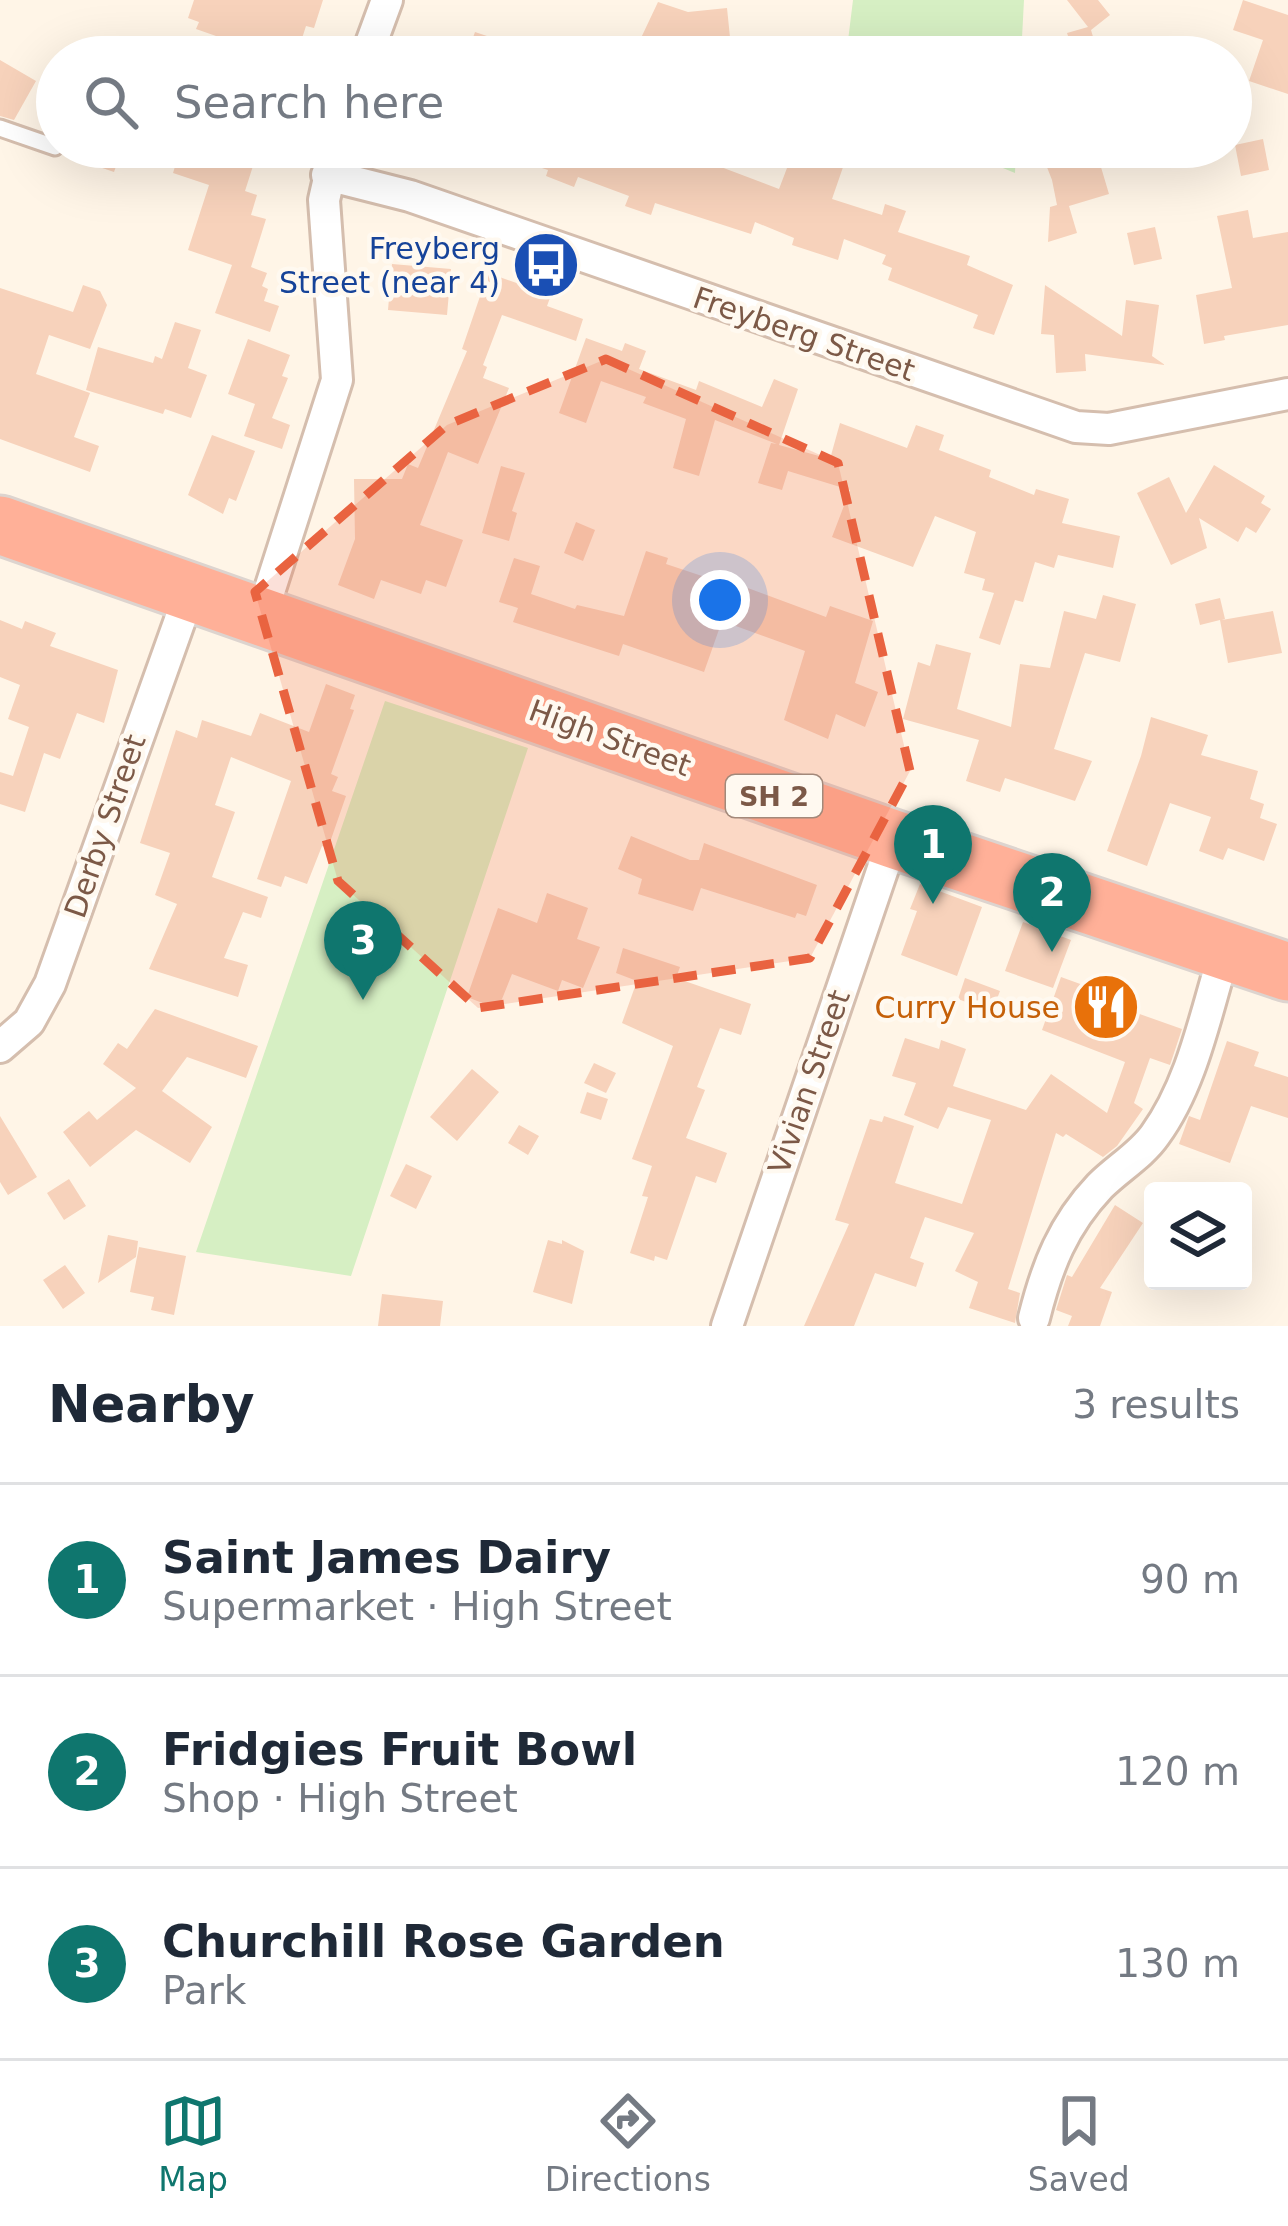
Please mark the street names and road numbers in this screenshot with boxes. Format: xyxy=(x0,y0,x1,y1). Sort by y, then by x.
street label: Freyberg Street xyxy=(689,280,920,388)
street label: High Street xyxy=(524,693,696,784)
street label: Derby Street xyxy=(57,730,153,922)
road number: SH 2 xyxy=(726,775,822,817)
street label: Vivian Street xyxy=(761,985,857,1179)

